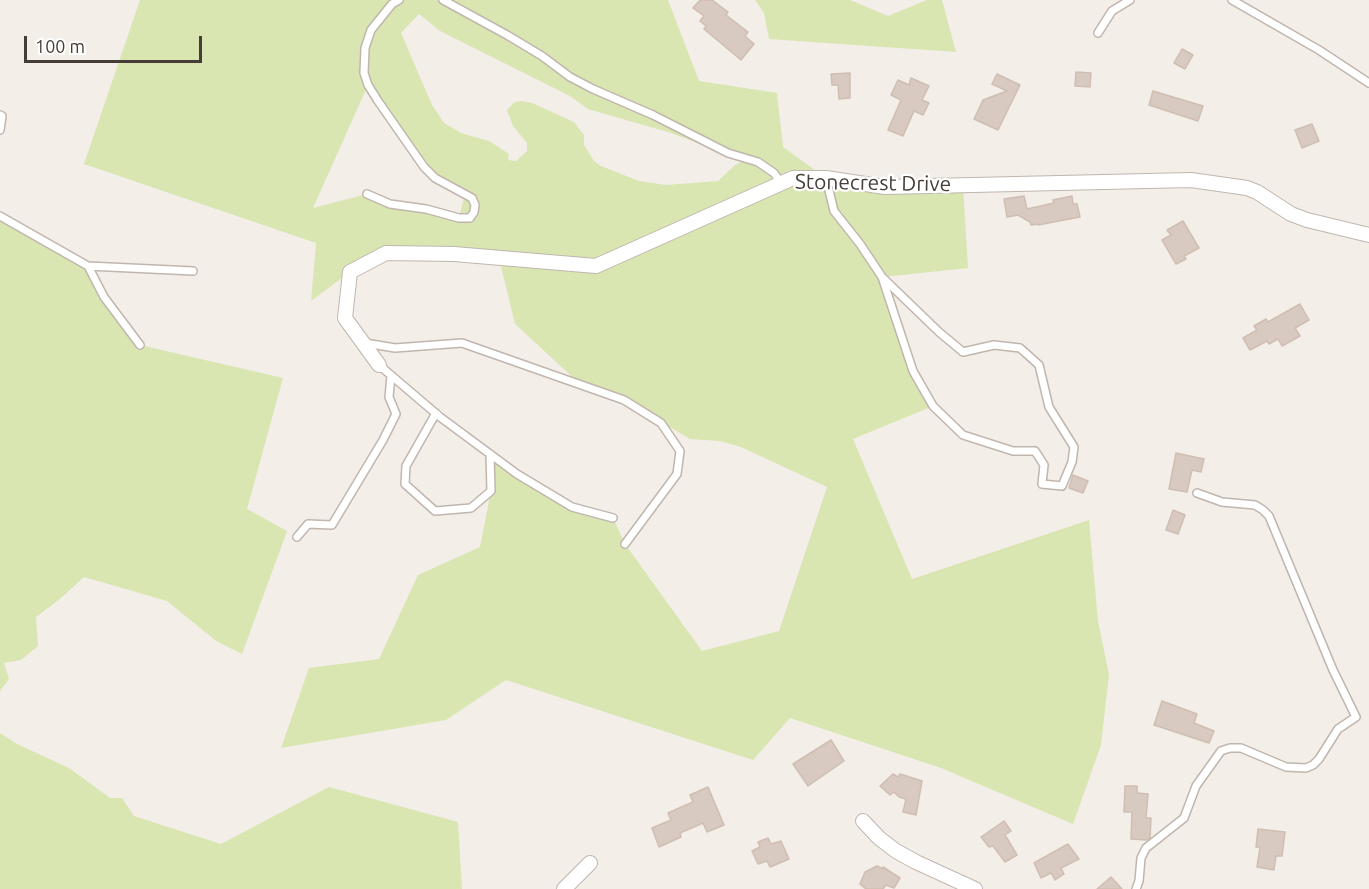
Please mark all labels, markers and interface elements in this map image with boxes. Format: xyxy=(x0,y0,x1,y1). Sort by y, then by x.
scale bar xyxy=(27,24,206,62)
text: 100 m xyxy=(35,36,85,56)
street label: Stonecrest Drive xyxy=(795,169,951,197)

